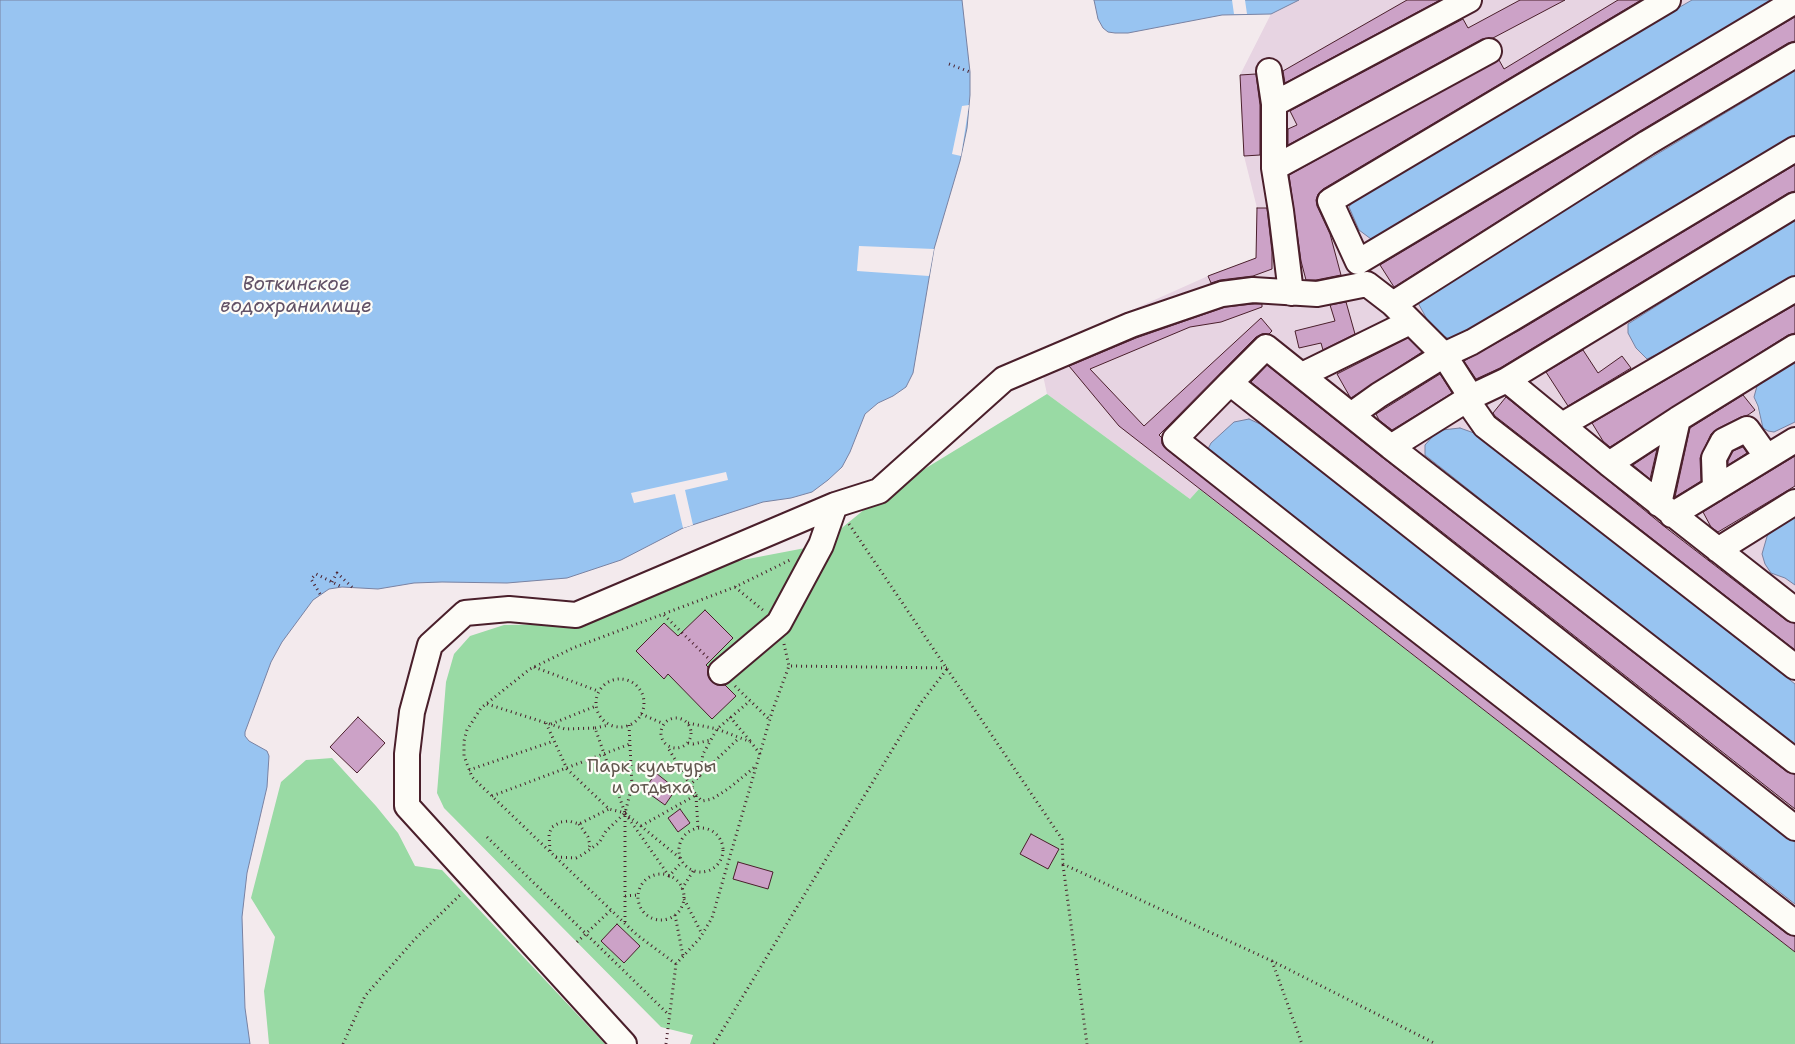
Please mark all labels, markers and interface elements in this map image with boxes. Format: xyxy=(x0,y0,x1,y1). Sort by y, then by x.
water label: Воткинское водохранилище xyxy=(220,274,372,318)
park label: Парк культуры и отдыха xyxy=(587,756,717,799)

